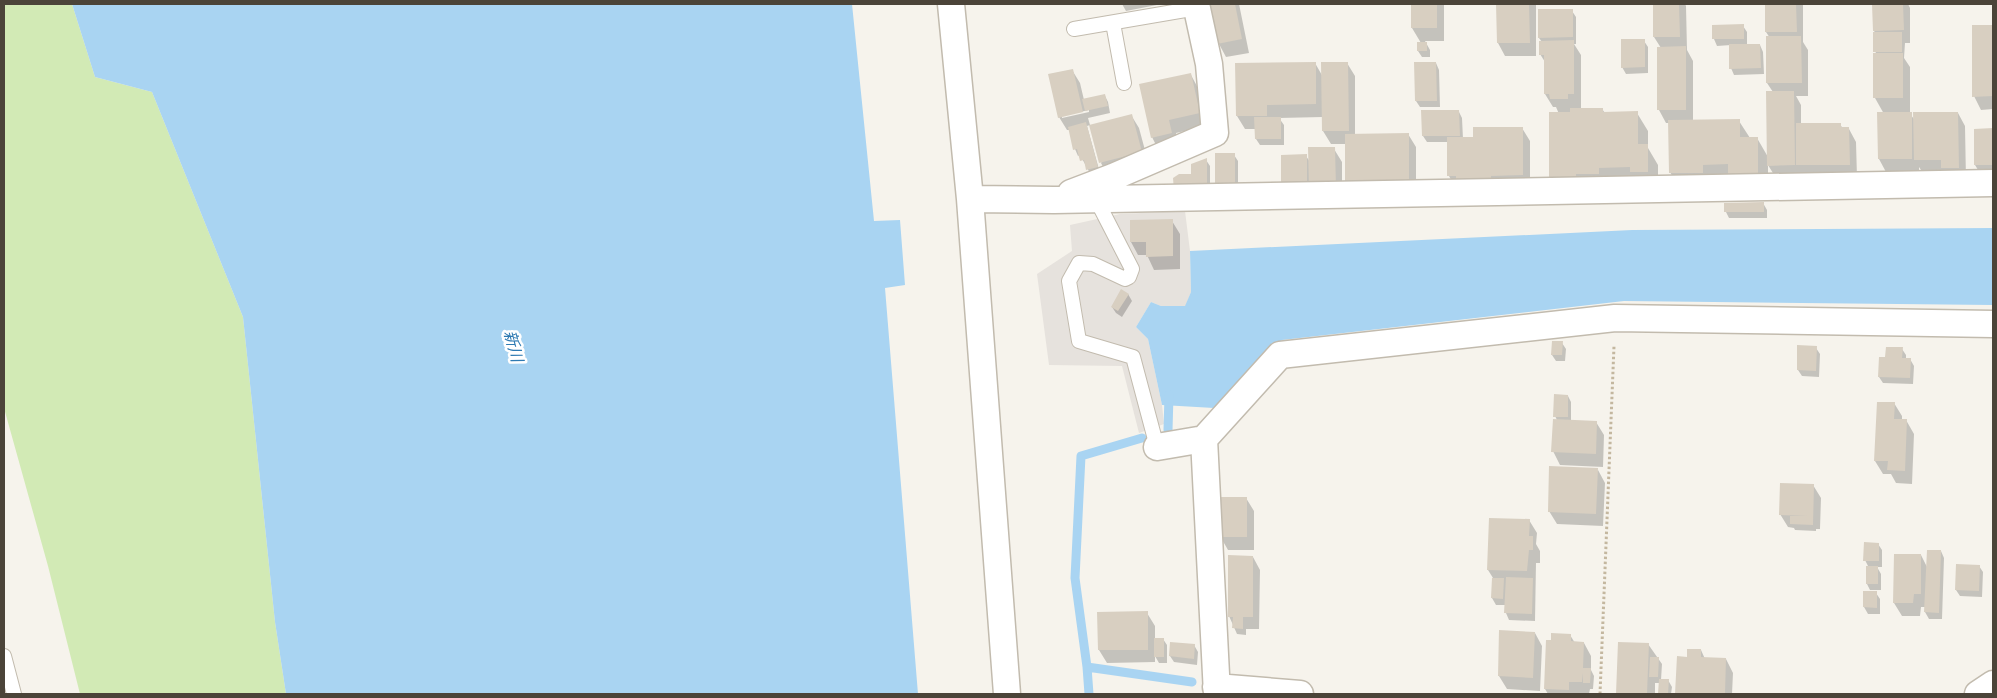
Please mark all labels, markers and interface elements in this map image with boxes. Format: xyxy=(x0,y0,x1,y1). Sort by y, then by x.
water label: 新川 xyxy=(500,328,527,366)

